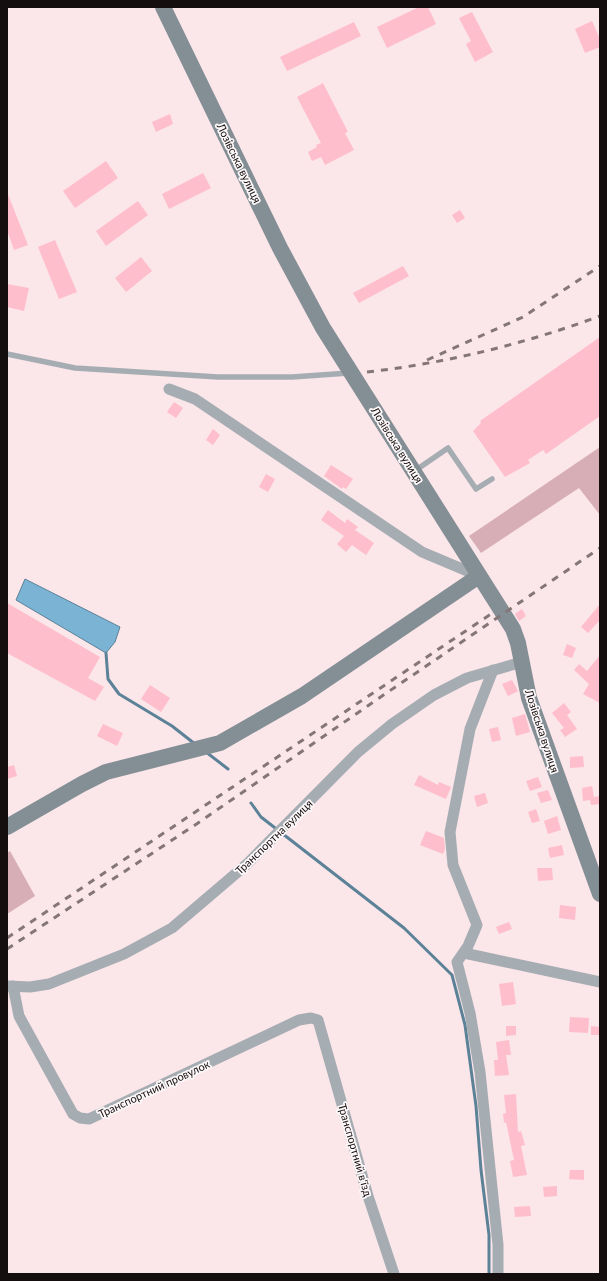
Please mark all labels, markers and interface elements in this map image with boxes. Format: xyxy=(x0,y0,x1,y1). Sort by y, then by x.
street label: Лозівська вулиця xyxy=(214,120,264,205)
street label: Лозівська вулиця xyxy=(368,404,426,485)
street label: Лозівська вулиця xyxy=(523,687,562,774)
street label: Транспортна вулиця xyxy=(232,796,315,877)
street label: Транспортний провулок xyxy=(96,1057,212,1120)
street label: Транспортний в'їзд xyxy=(336,1102,375,1198)

